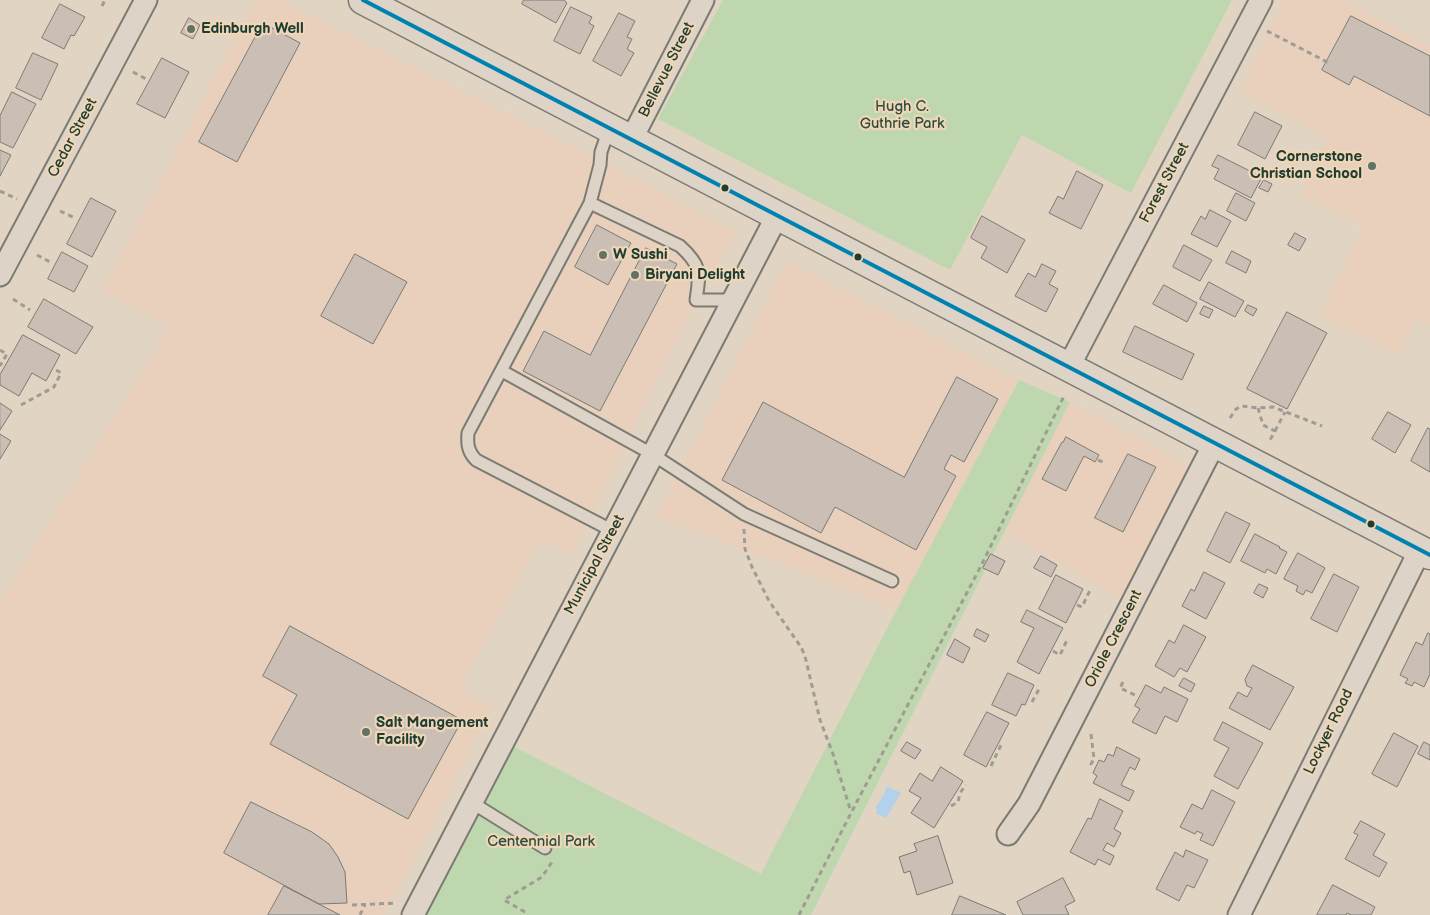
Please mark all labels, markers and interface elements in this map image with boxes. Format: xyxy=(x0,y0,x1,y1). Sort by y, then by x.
street label: Bellevue Street xyxy=(635,19,699,121)
place label: Edinburgh Well xyxy=(201,20,304,38)
marker: Edinburgh Well xyxy=(185,23,197,35)
street label: Cedar Street xyxy=(45,95,101,181)
park label: Hugh C. Guthrie Park xyxy=(860,98,944,133)
street label: Forest Street xyxy=(1136,140,1194,226)
place label: Cornerstone Christian School xyxy=(1250,148,1362,183)
marker: Cornerstone Christian School xyxy=(1366,160,1378,172)
unlabelled marker xyxy=(720,183,730,193)
place label: W Sushi xyxy=(613,246,668,264)
marker: W Sushi xyxy=(597,249,609,261)
unlabelled marker xyxy=(853,252,863,262)
place label: Biryani Delight xyxy=(645,266,745,284)
marker: Biryani Delight xyxy=(629,269,641,281)
street label: Municipal Street xyxy=(561,512,629,618)
unlabelled marker xyxy=(1366,519,1376,529)
street label: Oriole Crescent xyxy=(1082,587,1146,691)
street label: Lockyer Road xyxy=(1301,686,1357,778)
place label: Salt Mangement Facility xyxy=(376,714,488,749)
marker: Salt Mangement Facility xyxy=(360,726,372,738)
park label: Centennial Park xyxy=(487,833,595,851)

